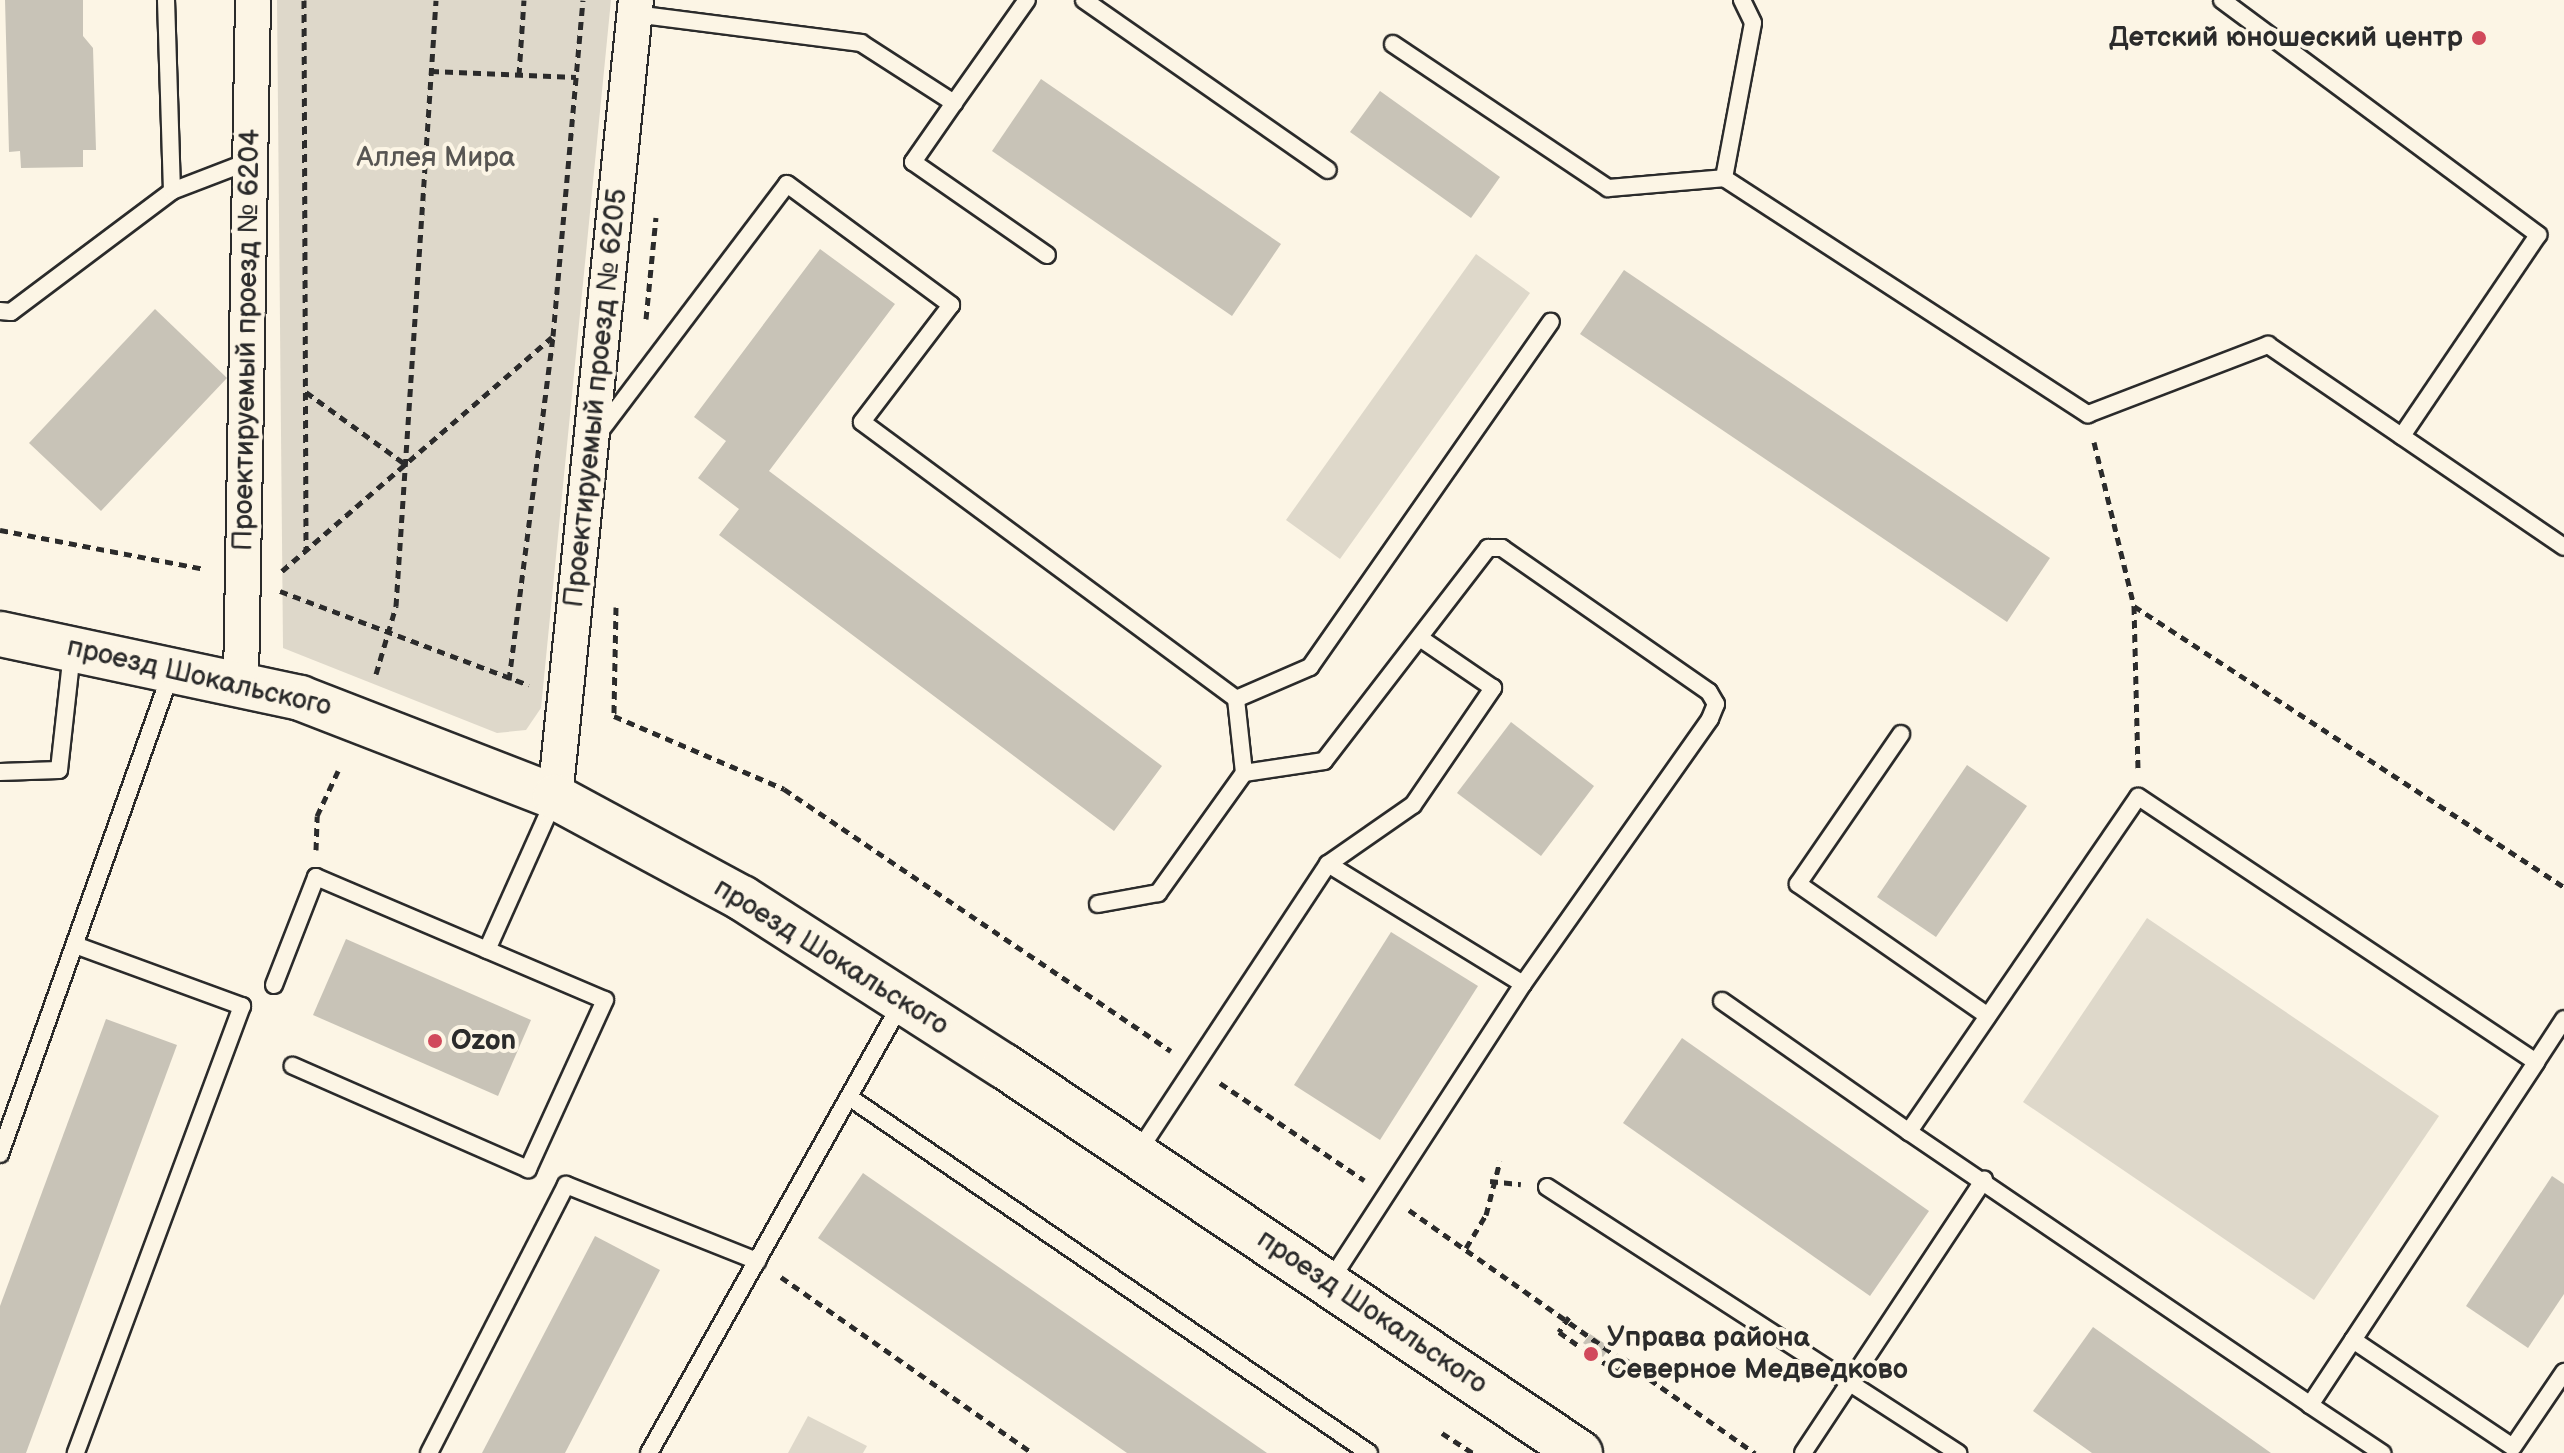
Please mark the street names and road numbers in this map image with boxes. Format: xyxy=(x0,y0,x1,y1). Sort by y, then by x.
street label: Проектируемый проезд № 6204 xyxy=(227,129,267,551)
street label: Проектируемый проезд № 6205 xyxy=(557,187,635,609)
street label: проезд Шокальского xyxy=(64,630,334,724)
street label: проезд Шокальского xyxy=(707,871,955,1043)
street label: проезд Шокальского xyxy=(1251,1222,1493,1402)

